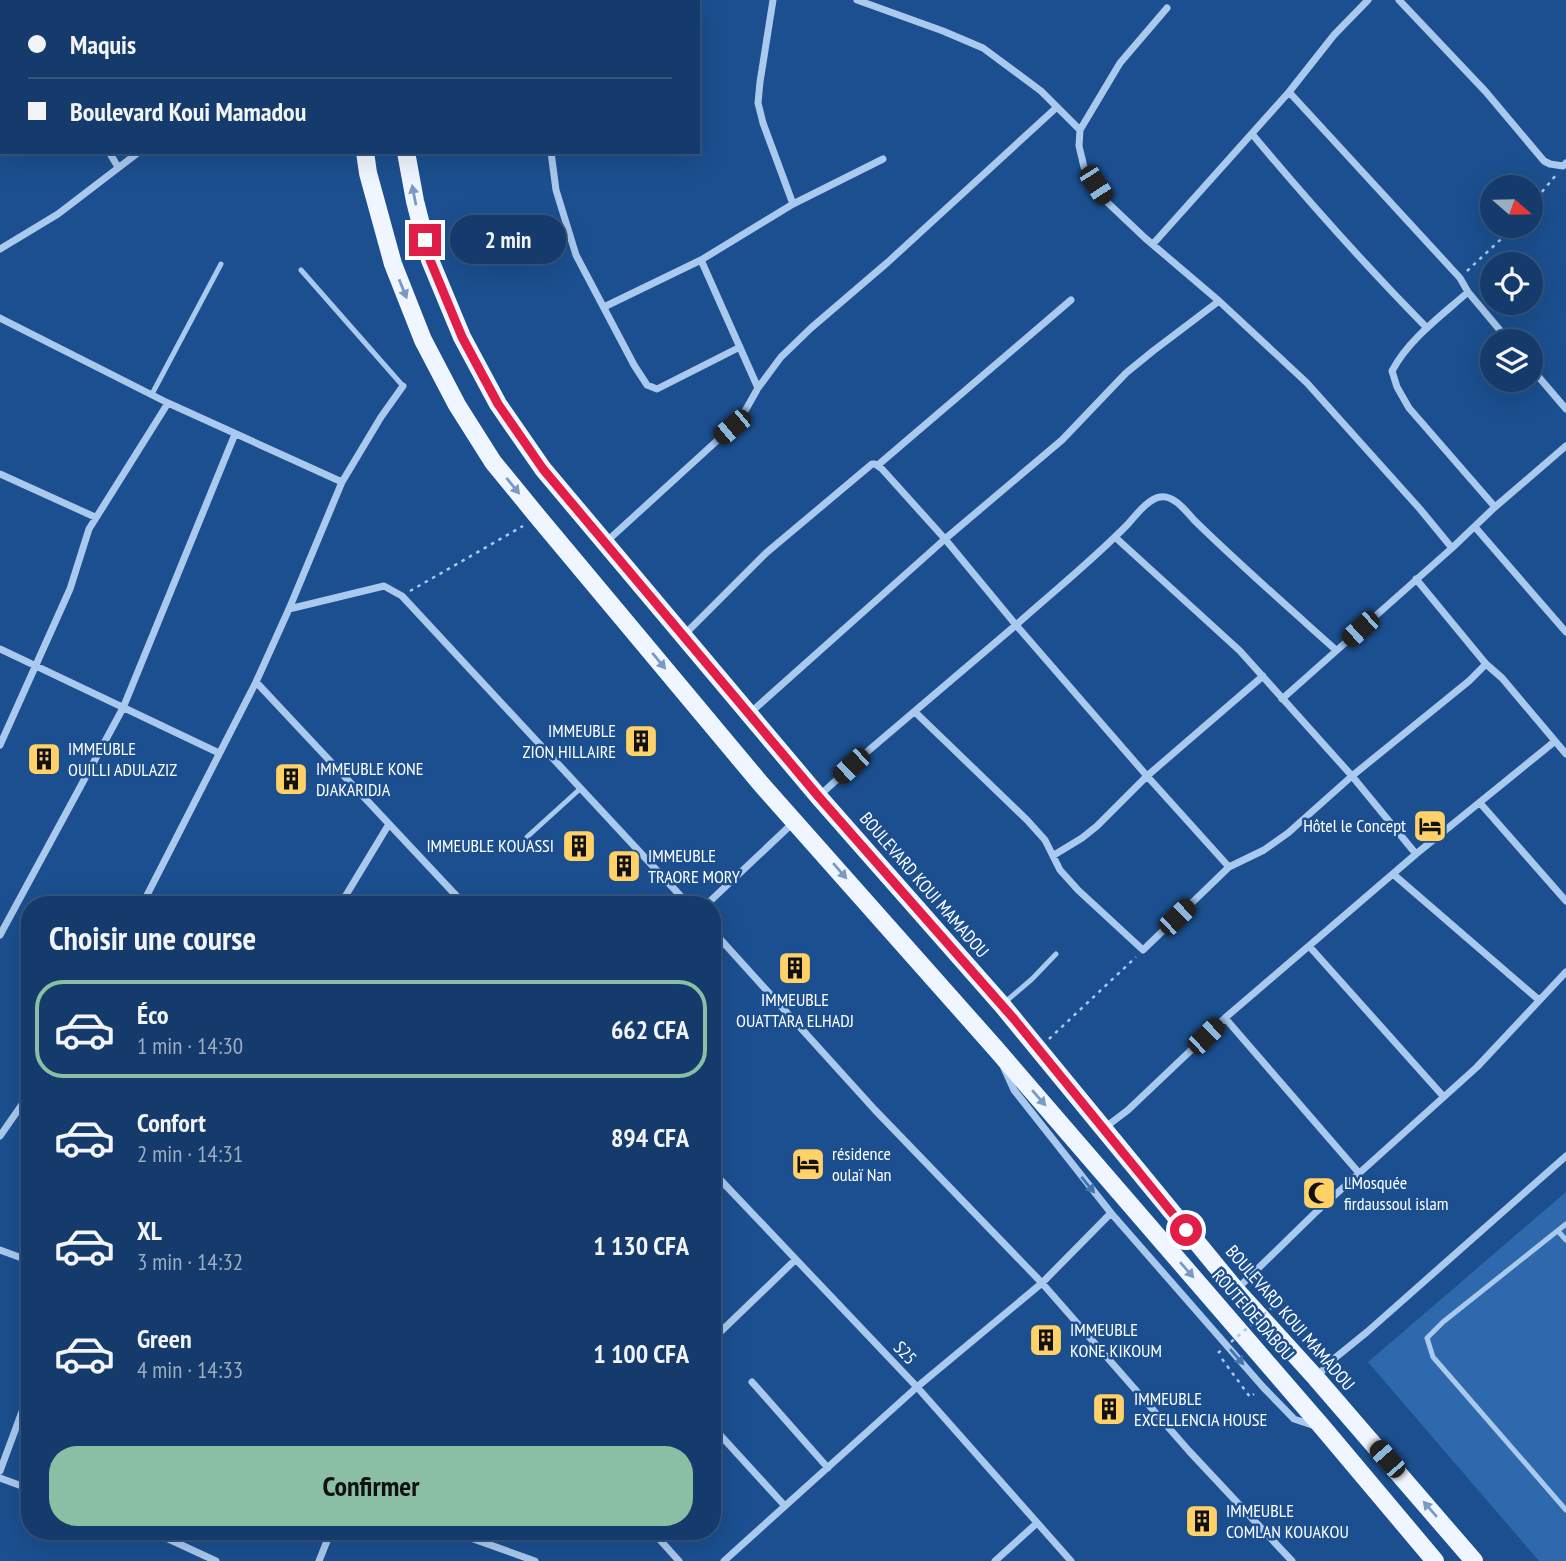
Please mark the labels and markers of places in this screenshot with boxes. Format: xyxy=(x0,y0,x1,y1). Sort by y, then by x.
place label: IMMEUBLE ZION HILLAIRE xyxy=(523,719,616,763)
building icon: IMMEUBLE ZION HILLAIRE xyxy=(622,722,660,760)
place label: IMMEUBLE OUILLI ADULAZIZ xyxy=(68,737,177,781)
building icon: IMMEUBLE OUILLI ADULAZIZ xyxy=(25,740,63,778)
place label: IMMEUBLE KONE DJAKARIDJA xyxy=(316,757,424,801)
building icon: IMMEUBLE KONE DJAKARIDJA xyxy=(272,760,310,798)
hotel icon: Hôtel le Concept xyxy=(1411,807,1449,845)
place label: Hôtel le Concept xyxy=(1303,814,1406,837)
building icon: IMMEUBLE KOUASSI xyxy=(560,827,598,865)
place label: IMMEUBLE KOUASSI xyxy=(426,834,554,857)
place label: IMMEUBLE TRAORE MORY xyxy=(648,844,741,888)
building icon: IMMEUBLE TRAORE MORY xyxy=(605,847,643,885)
building icon: IMMEUBLE OUATTARA ELHADJ xyxy=(776,949,814,987)
place label: IMMEUBLE OUATTARA ELHADJ xyxy=(736,988,854,1032)
place label: résidence oulaï Nan xyxy=(832,1142,892,1186)
hotel icon: résidence oulaï Nan xyxy=(789,1145,827,1183)
place label: LMosquée firdaussoul islam xyxy=(1344,1171,1448,1215)
mosque icon: LMosquée firdaussoul islam xyxy=(1300,1174,1338,1212)
place label: IMMEUBLE KONE KIKOUM xyxy=(1070,1318,1162,1362)
building icon: IMMEUBLE KONE KIKOUM xyxy=(1027,1321,1065,1359)
place label: IMMEUBLE EXCELLENCIA HOUSE xyxy=(1134,1387,1267,1431)
building icon: IMMEUBLE EXCELLENCIA HOUSE xyxy=(1090,1390,1128,1428)
place label: IMMEUBLE COMLAN KOUAKOU xyxy=(1226,1499,1349,1543)
building icon: IMMEUBLE COMLAN KOUAKOU xyxy=(1183,1502,1221,1540)

